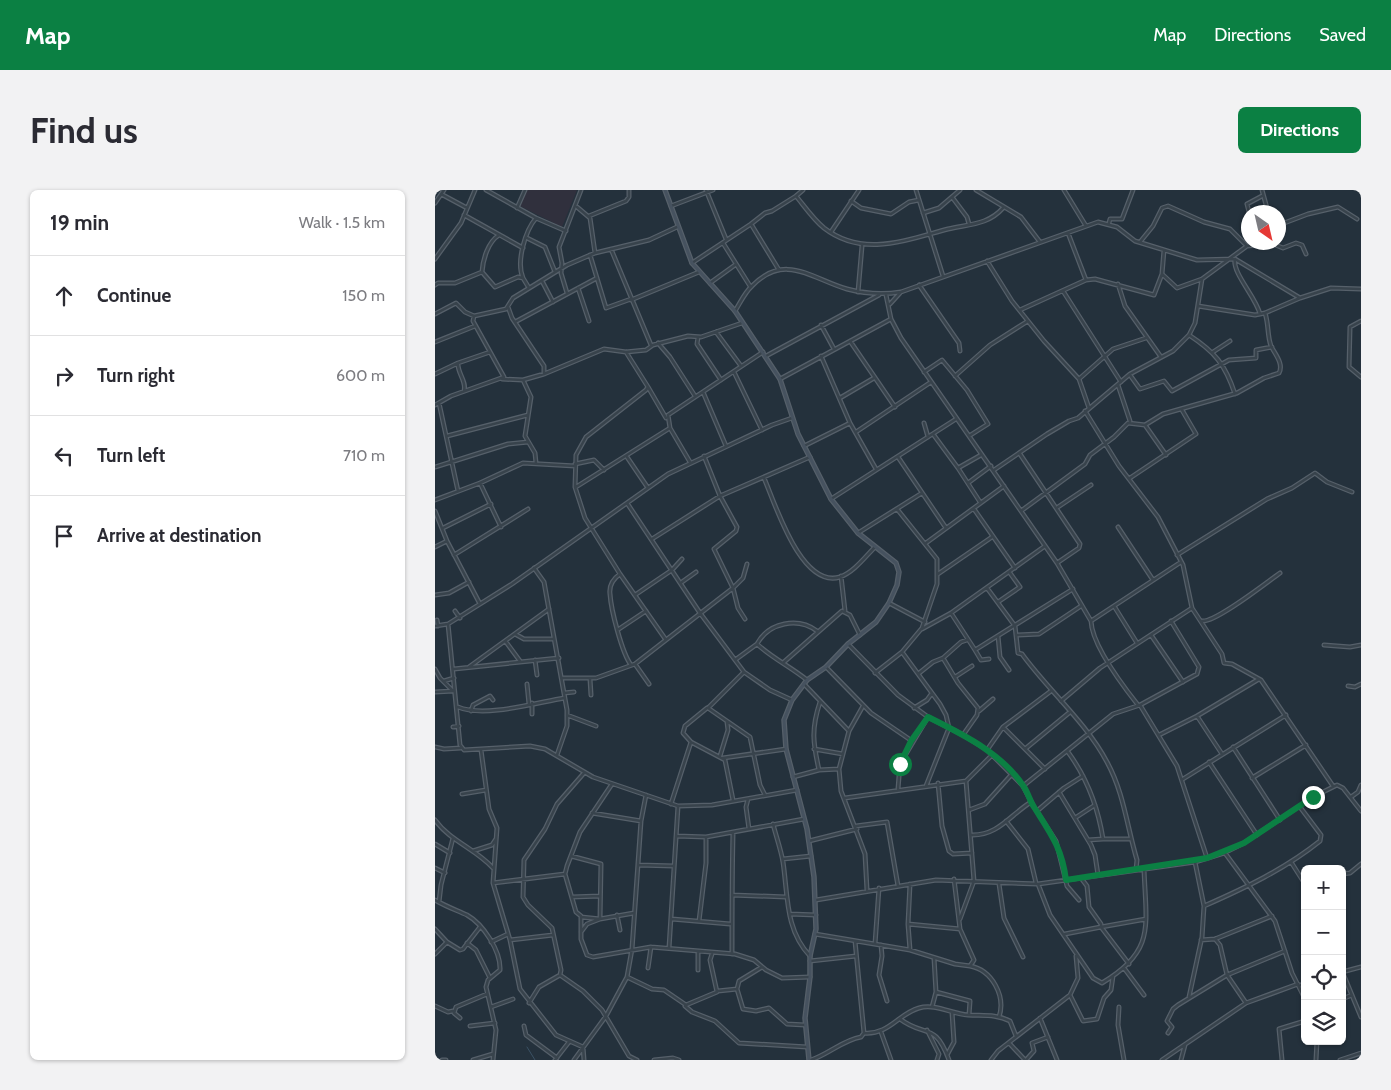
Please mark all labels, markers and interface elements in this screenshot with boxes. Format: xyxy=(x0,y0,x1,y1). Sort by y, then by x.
text: Map xyxy=(25,21,71,50)
text: Map xyxy=(1153,24,1186,46)
text: Directions xyxy=(1214,24,1291,46)
text: Saved xyxy=(1319,24,1366,46)
button: Directions xyxy=(1238,107,1361,153)
text: Find us xyxy=(30,109,138,152)
north arrow xyxy=(1241,205,1286,250)
text: 19 min xyxy=(50,210,109,235)
text: Walk · 1.5 km xyxy=(299,213,385,232)
icon: ahead xyxy=(50,282,78,310)
text: Continue xyxy=(97,284,171,307)
text: 150 m xyxy=(342,286,385,305)
icon: right xyxy=(50,362,78,390)
text: Turn right xyxy=(97,364,175,387)
text: 600 m xyxy=(336,366,385,385)
icon: left xyxy=(50,442,78,470)
text: Turn left xyxy=(97,444,165,467)
text: 710 m xyxy=(343,446,385,465)
icon: arrive xyxy=(50,522,78,550)
text: Arrive at destination xyxy=(97,524,261,547)
route start xyxy=(889,753,912,776)
route end xyxy=(1302,786,1325,809)
map controls xyxy=(1301,865,1346,1045)
button: + xyxy=(1301,865,1346,910)
button: − xyxy=(1301,910,1346,955)
button: locate xyxy=(1301,955,1346,1000)
button: layers xyxy=(1301,1000,1346,1045)

